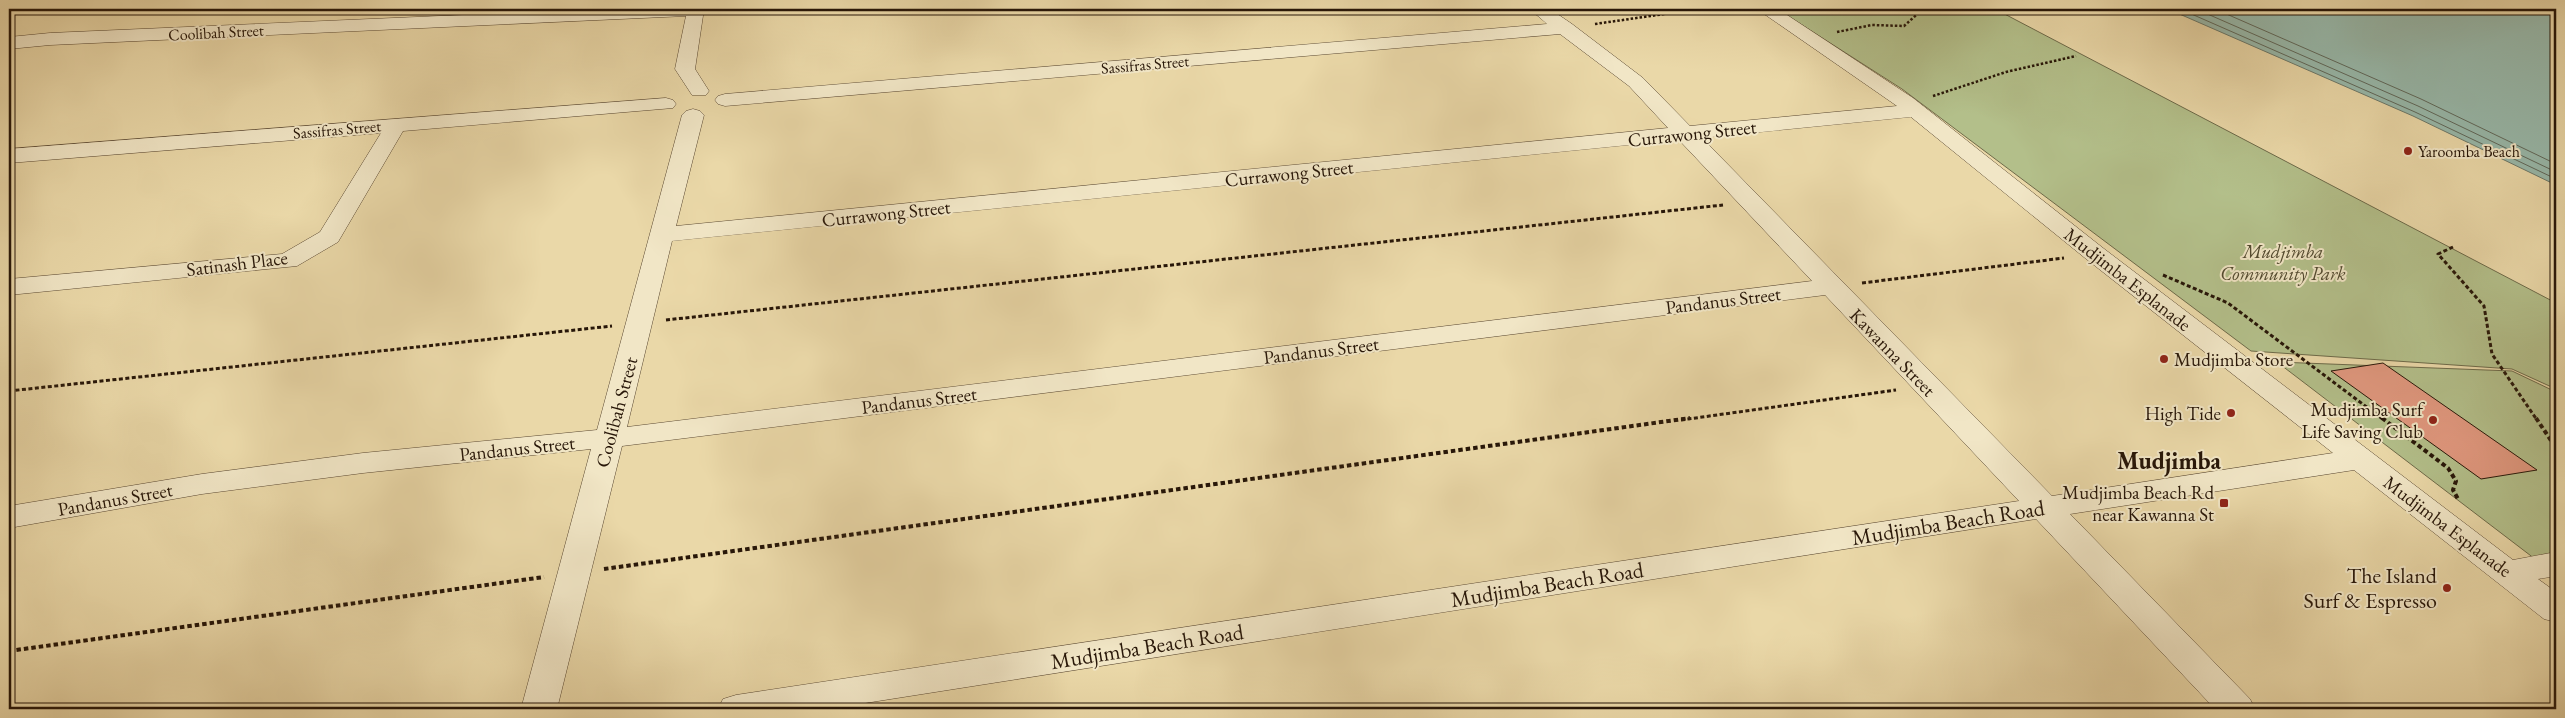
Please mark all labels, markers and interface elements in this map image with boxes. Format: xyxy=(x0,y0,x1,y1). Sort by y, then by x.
street label: Coolibah Street xyxy=(168,20,264,45)
street label: Sassifras Street xyxy=(1100,50,1190,79)
street label: Currawong Street xyxy=(1627,114,1758,153)
street label: Sassifras Street xyxy=(292,115,382,144)
place label: Yaroomba Beach xyxy=(2418,141,2520,162)
marker: Yaroomba Beach xyxy=(2402,145,2414,157)
street label: Currawong Street xyxy=(1224,154,1355,193)
street label: Currawong Street xyxy=(821,194,952,233)
street label: Mudjimba Esplanade xyxy=(2059,222,2196,337)
park label: Mudjimba Community Park xyxy=(2220,239,2346,286)
street label: Satinash Place xyxy=(185,245,289,282)
street label: Pandanus Street xyxy=(1664,281,1782,320)
street label: Kawanna Street xyxy=(1844,303,1941,402)
street label: Pandanus Street xyxy=(1262,331,1380,370)
place label: Mudjimba Store xyxy=(2174,347,2293,372)
marker: Mudjimba Store xyxy=(2158,353,2170,365)
street label: Coolibah Street xyxy=(590,354,643,470)
street label: Pandanus Street xyxy=(860,381,978,420)
place label: Mudjimba Surf Life Saving Club xyxy=(2302,397,2425,444)
place label: High Tide xyxy=(2145,401,2221,426)
marker: High Tide xyxy=(2225,407,2237,419)
marker: Mudjimba Surf Life Saving Club xyxy=(2427,414,2439,426)
street label: Pandanus Street xyxy=(458,430,576,467)
district label: Mudjimba xyxy=(2117,445,2221,477)
street label: Mudjimba Esplanade xyxy=(2378,470,2517,583)
street label: Pandanus Street xyxy=(56,477,174,522)
place label: Mudjimba Beach Rd near Kawanna St xyxy=(2062,480,2214,527)
street label: Mudjimba Beach Road xyxy=(1849,493,2048,552)
marker: Mudjimba Beach Rd near Kawanna St xyxy=(2218,497,2230,509)
street label: Mudjimba Beach Road xyxy=(1448,555,1647,614)
place label: The Island Surf & Espresso xyxy=(2303,561,2438,615)
marker: The Island Surf & Espresso xyxy=(2441,582,2453,594)
street label: Mudjimba Beach Road xyxy=(1048,617,1247,676)

